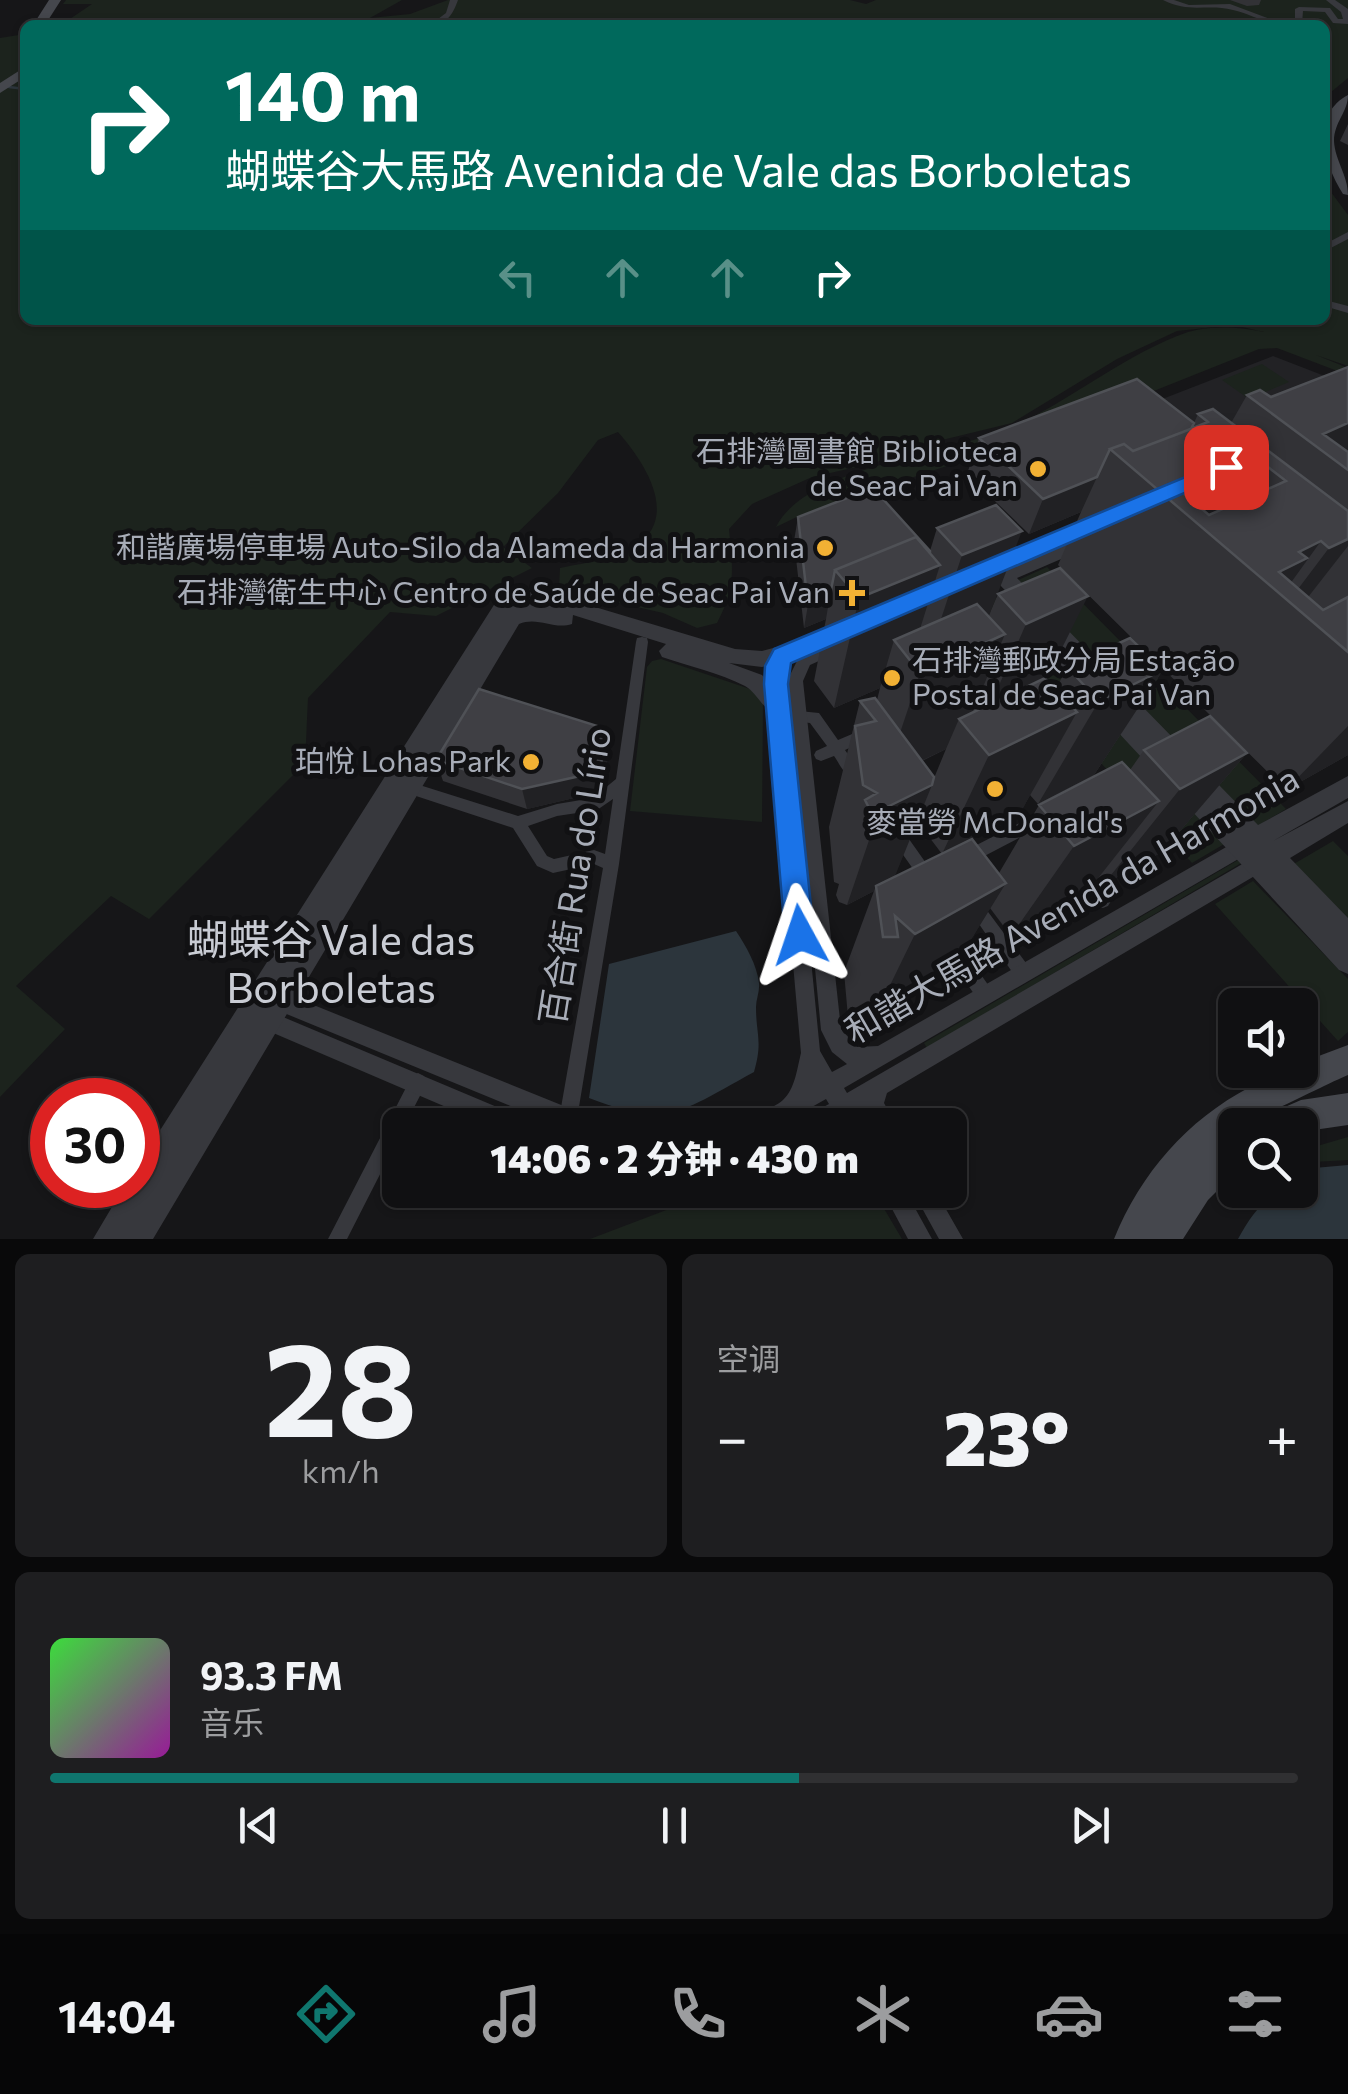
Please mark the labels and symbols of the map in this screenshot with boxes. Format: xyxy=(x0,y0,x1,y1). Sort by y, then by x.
pin xyxy=(1184,425,1269,510)
place label: 石排灣圖書館 Biblioteca de Seac Pai Van xyxy=(696,431,1018,502)
marker: 石排灣圖書館 Biblioteca de Seac Pai Van xyxy=(1027,458,1049,480)
place label: 和諧廣場停車場 Auto-Silo da Alameda da Harmonia xyxy=(116,527,805,564)
marker: 和諧廣場停車場 Auto-Silo da Alameda da Harmonia xyxy=(814,537,836,559)
place label: 石排灣衛生中心 Centro de Saúde de Seac Pai Van xyxy=(177,572,830,609)
marker: 石排灣衛生中心 Centro de Saúde de Seac Pai Van xyxy=(839,580,865,606)
place label: 石排灣郵政分局 Estação Postal de Seac Pai Van xyxy=(912,640,1235,711)
marker: 石排灣郵政分局 Estação Postal de Seac Pai Van xyxy=(881,667,903,689)
street label: 百合街 Rua do Lírio xyxy=(529,724,618,1027)
place label: 珀悅 Lohas Park xyxy=(295,741,511,778)
marker: 珀悅 Lohas Park xyxy=(520,751,542,773)
street label: 和諧大馬路 Avenida da Harmonia xyxy=(836,755,1305,1051)
marker: 麥當勞 McDonald's xyxy=(984,778,1006,800)
place label: 麥當勞 McDonald's xyxy=(867,802,1123,839)
position arrow xyxy=(748,883,852,987)
district label: 蝴蝶谷 Vale das Borboletas xyxy=(187,912,475,1012)
speed limit sign: 30 xyxy=(30,1078,160,1208)

